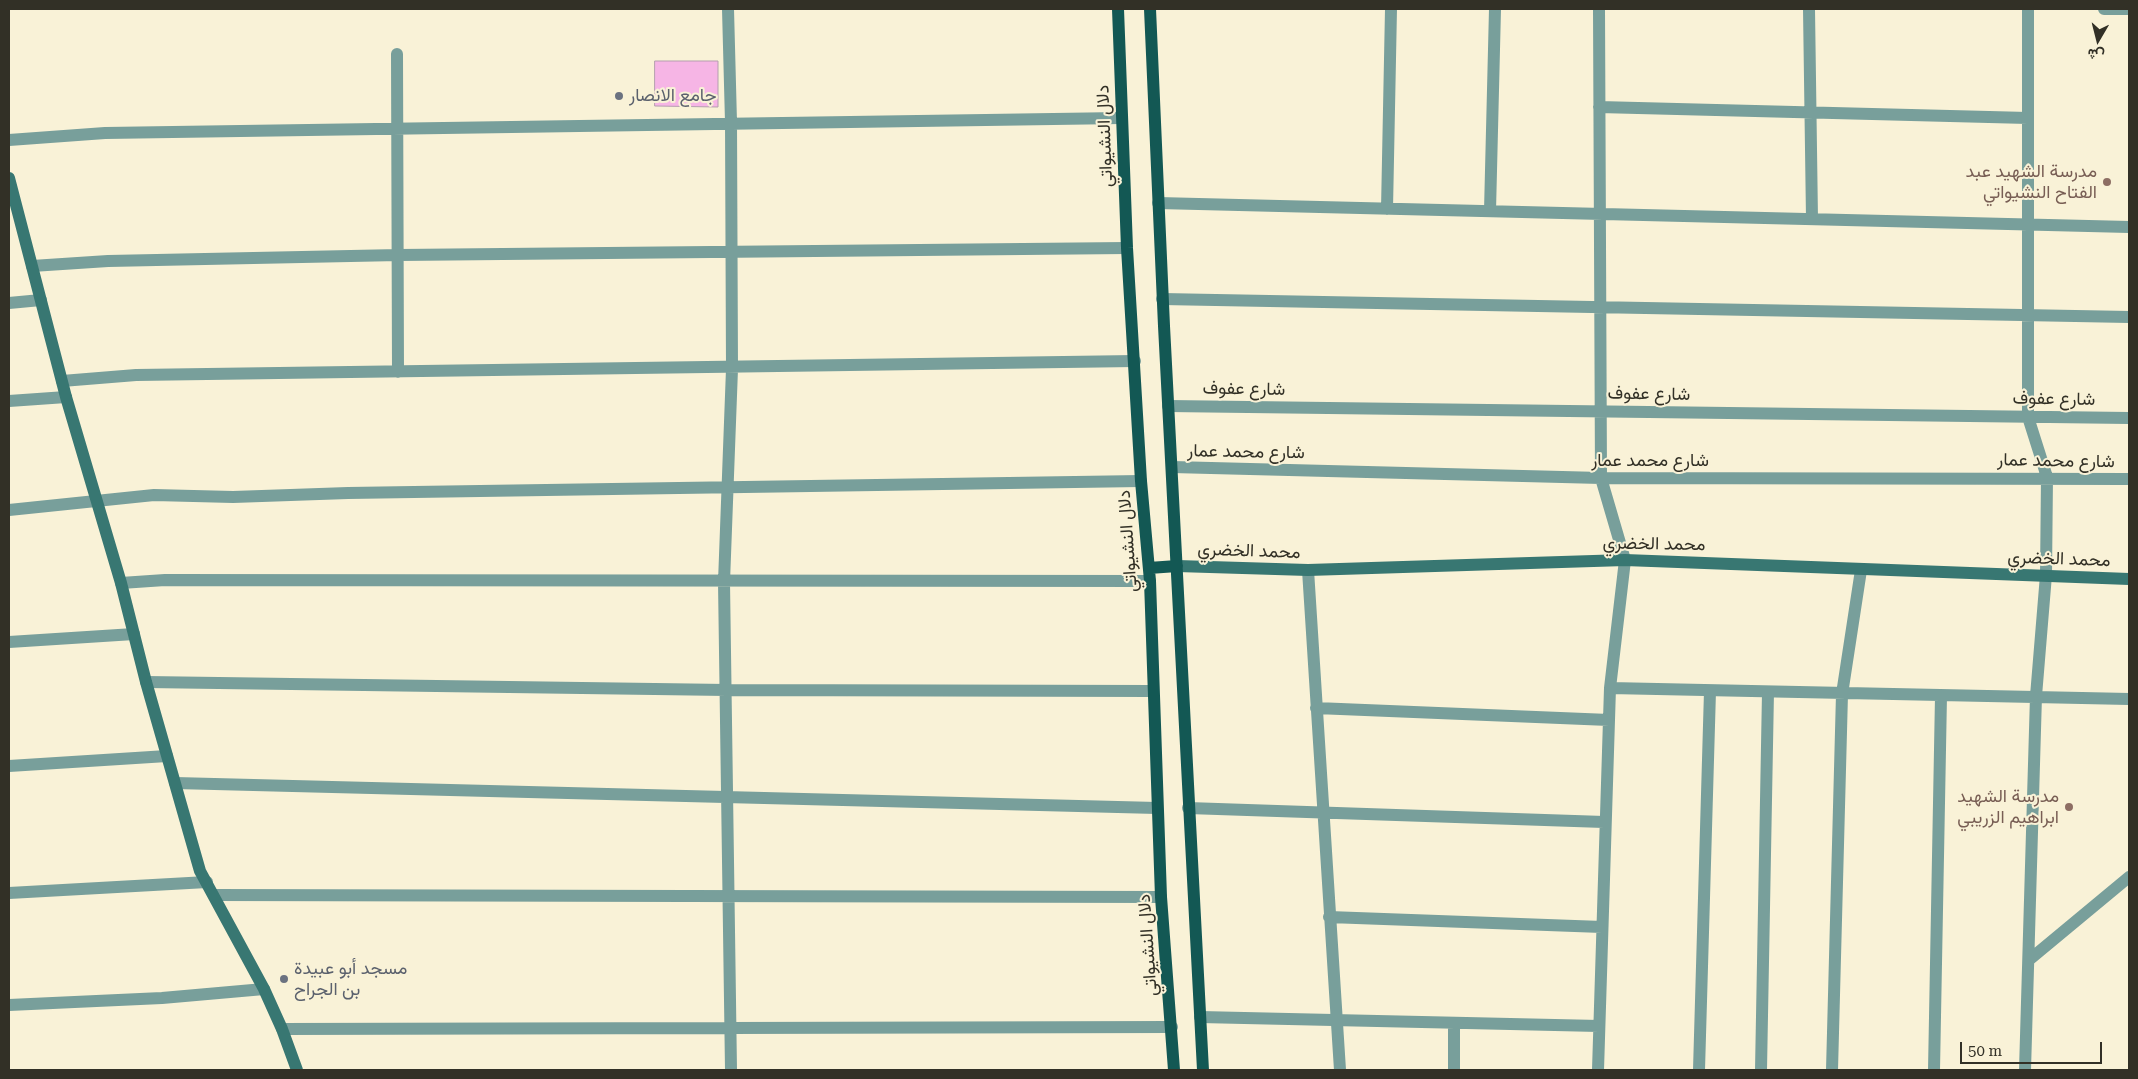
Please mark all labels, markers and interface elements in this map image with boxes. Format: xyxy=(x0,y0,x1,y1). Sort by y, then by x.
north arrow xyxy=(2073,15,2123,65)
text: ش xyxy=(2086,46,2105,64)
street label: دلال النشيواتي xyxy=(1092,84,1118,188)
place label: جامع الانصار xyxy=(629,85,717,107)
marker: جامع الانصار xyxy=(613,90,625,102)
place label: مدرسة الشهيد عبد الفتاح النشيواتي xyxy=(1966,161,2097,203)
marker: مدرسة الشهيد عبد الفتاح النشيواتي xyxy=(2101,176,2113,188)
street label: شارع عفوف xyxy=(1202,377,1286,401)
street label: شارع عفوف xyxy=(1607,382,1691,406)
street label: شارع عفوف xyxy=(2012,387,2096,411)
street label: شارع محمد عمار xyxy=(1187,440,1305,464)
street label: شارع محمد عمار xyxy=(1997,449,2115,473)
street label: شارع محمد عمار xyxy=(1591,450,1709,472)
street label: دلال النشيواتي xyxy=(1114,489,1142,593)
street label: محمد الخضري xyxy=(1602,532,1706,556)
street label: محمد الخضري xyxy=(1197,538,1301,564)
street label: محمد الخضري xyxy=(2007,546,2111,572)
place label: مدرسة الشهيد ابراهيم الزريبي xyxy=(1957,786,2059,829)
marker: مدرسة الشهيد ابراهيم الزريبي xyxy=(2063,801,2075,813)
street label: دلال النشيواتي xyxy=(1134,893,1162,997)
place label: مسجد أبو عبيدة بن الجراح xyxy=(294,958,407,1001)
marker: مسجد أبو عبيدة بن الجراح xyxy=(278,973,290,985)
scale bar xyxy=(1963,1032,2106,1064)
text: 50 m xyxy=(1968,1042,2002,1060)

